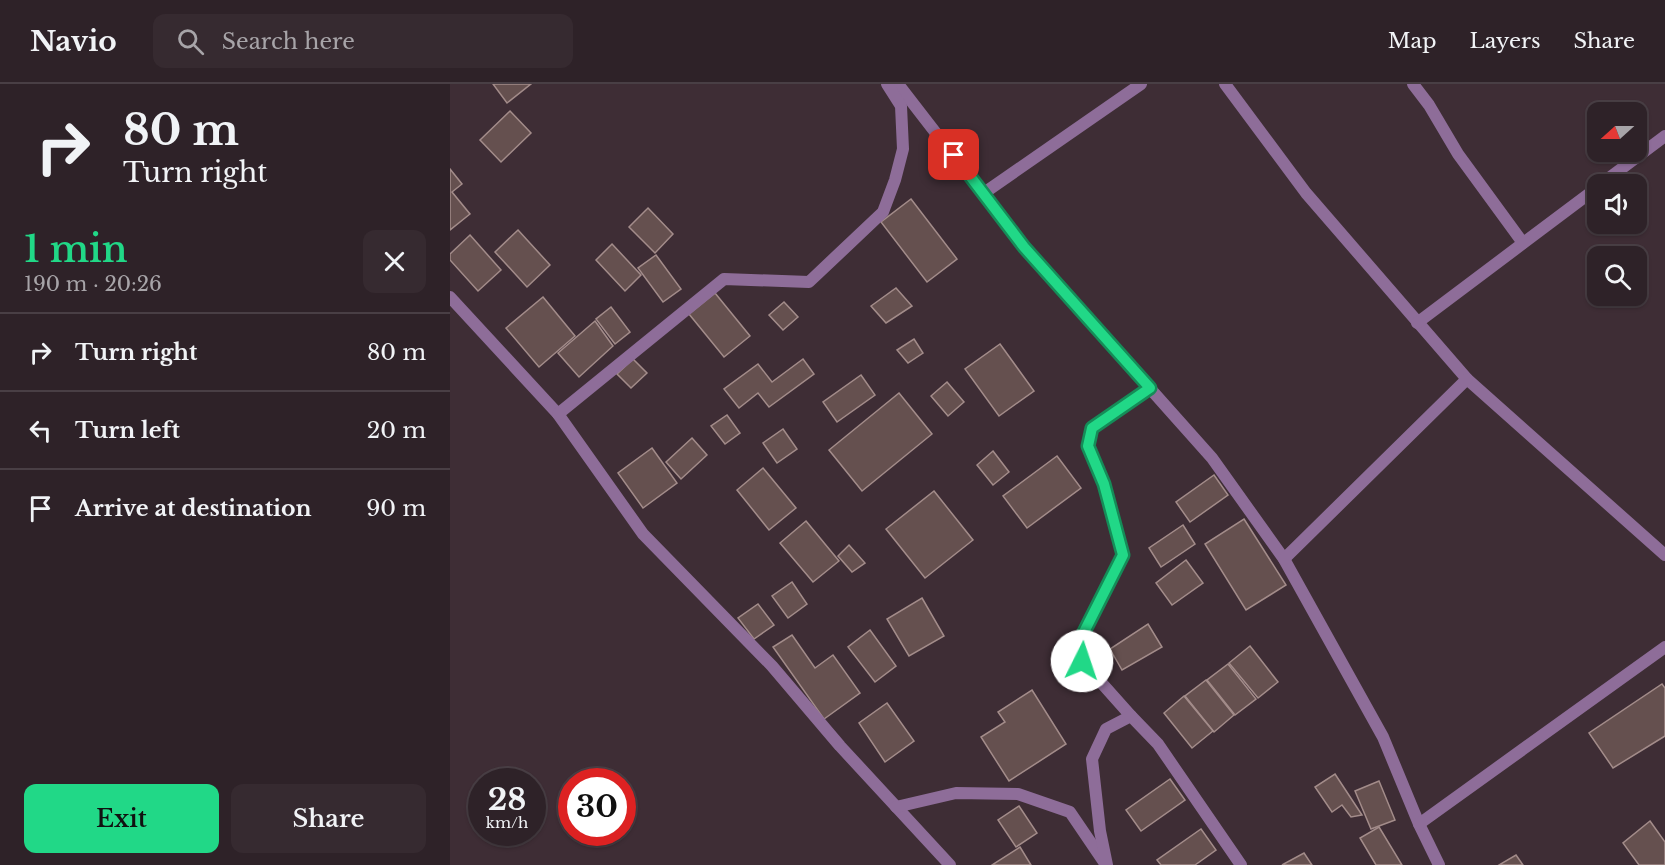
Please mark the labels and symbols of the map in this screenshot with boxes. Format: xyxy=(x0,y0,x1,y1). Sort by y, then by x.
north arrow xyxy=(1587,102,1647,162)
pin xyxy=(928,129,979,180)
position arrow xyxy=(1050,629,1114,693)
speed limit sign: 30 xyxy=(558,768,636,846)

